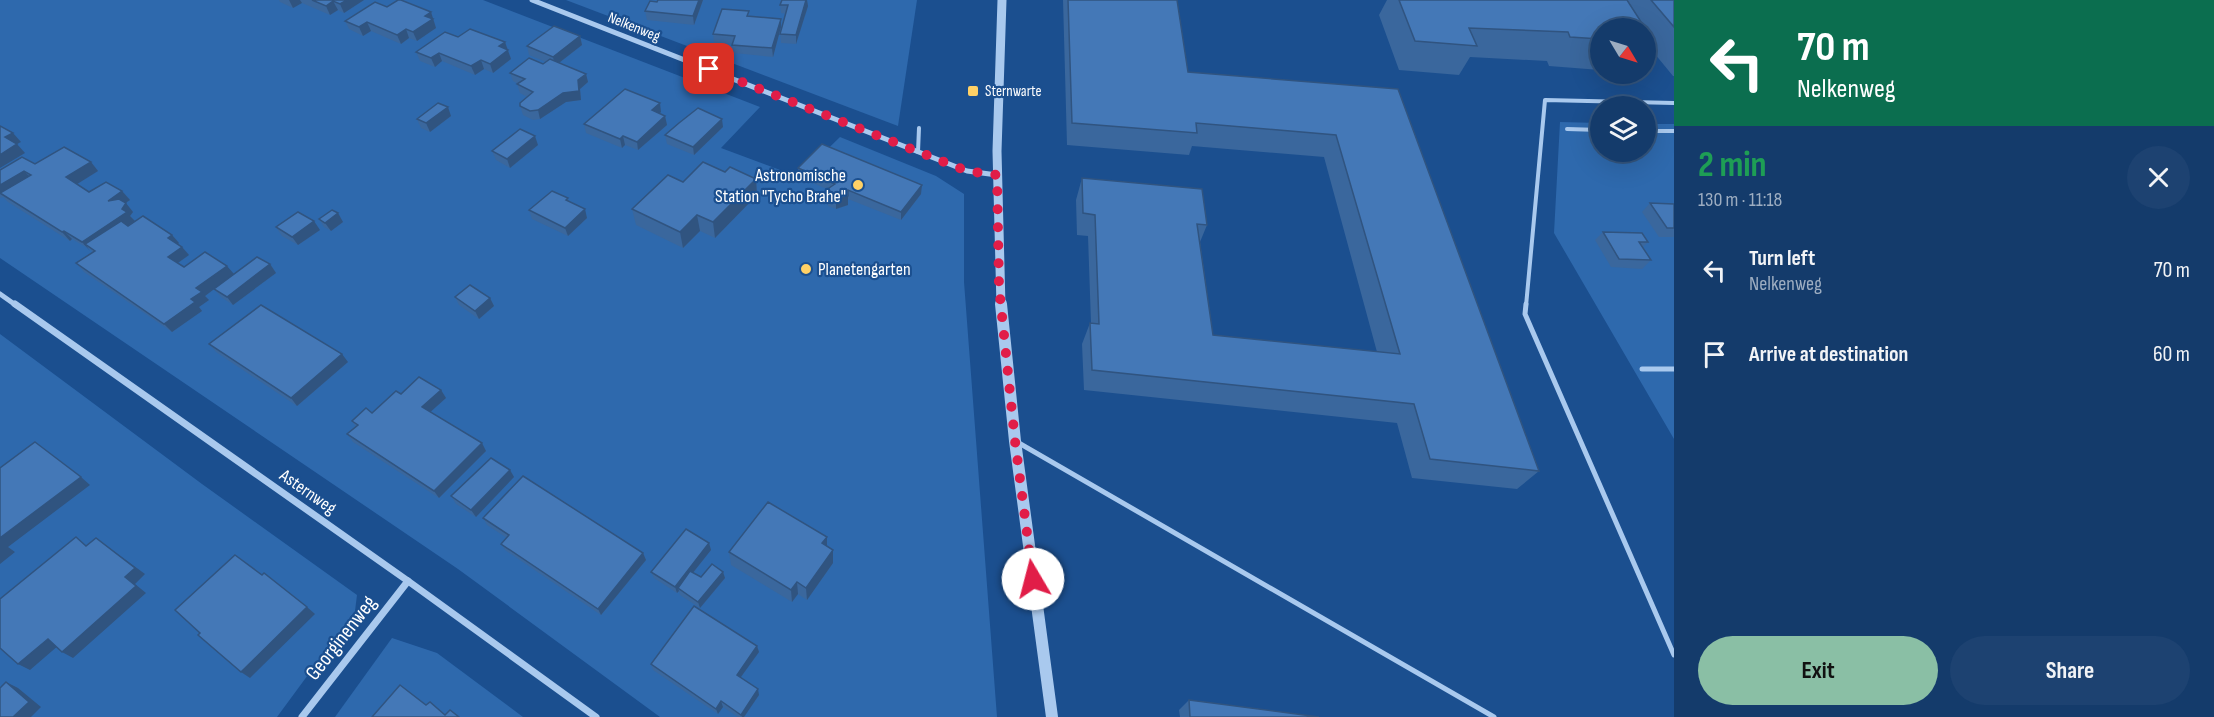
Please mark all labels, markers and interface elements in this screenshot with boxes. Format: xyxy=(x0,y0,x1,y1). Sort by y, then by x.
street label: Nelkenweg xyxy=(605,8,663,46)
north arrow xyxy=(1590,18,1656,84)
map controls xyxy=(1590,18,1656,162)
text: 70 m xyxy=(1797,22,1870,73)
icon: left xyxy=(1698,24,1776,102)
pin xyxy=(683,43,734,94)
icon: arrive xyxy=(692,52,725,85)
text: Nelkenweg xyxy=(1797,73,1896,105)
place label: Sternwarte xyxy=(985,82,1042,101)
marker: Sternwarte xyxy=(966,84,980,98)
button: layers xyxy=(1590,96,1656,162)
text: 2 min xyxy=(1698,144,1767,187)
button: close xyxy=(2127,146,2190,209)
place label: Astronomische Station "Tycho Brahe" xyxy=(715,165,846,207)
marker: Astronomische Station "Tycho Brahe" xyxy=(851,178,865,192)
text: 130 m · 11:18 xyxy=(1698,188,1782,212)
text: Turn left xyxy=(1749,245,1815,272)
icon: left xyxy=(1698,254,1731,287)
text: 70 m xyxy=(2154,257,2190,284)
place label: Planetengarten xyxy=(818,259,911,280)
marker: Planetengarten xyxy=(799,262,813,276)
text: Nelkenweg xyxy=(1749,272,1822,296)
icon: arrive xyxy=(1698,338,1731,371)
text: Arrive at destination xyxy=(1749,341,1908,368)
text: 60 m xyxy=(2153,341,2190,368)
street label: Asternweg xyxy=(275,464,340,519)
position arrow xyxy=(1001,547,1065,611)
street label: Georginenweg xyxy=(300,591,382,685)
button: Exit xyxy=(1698,636,1938,705)
button: Share xyxy=(1950,636,2190,705)

